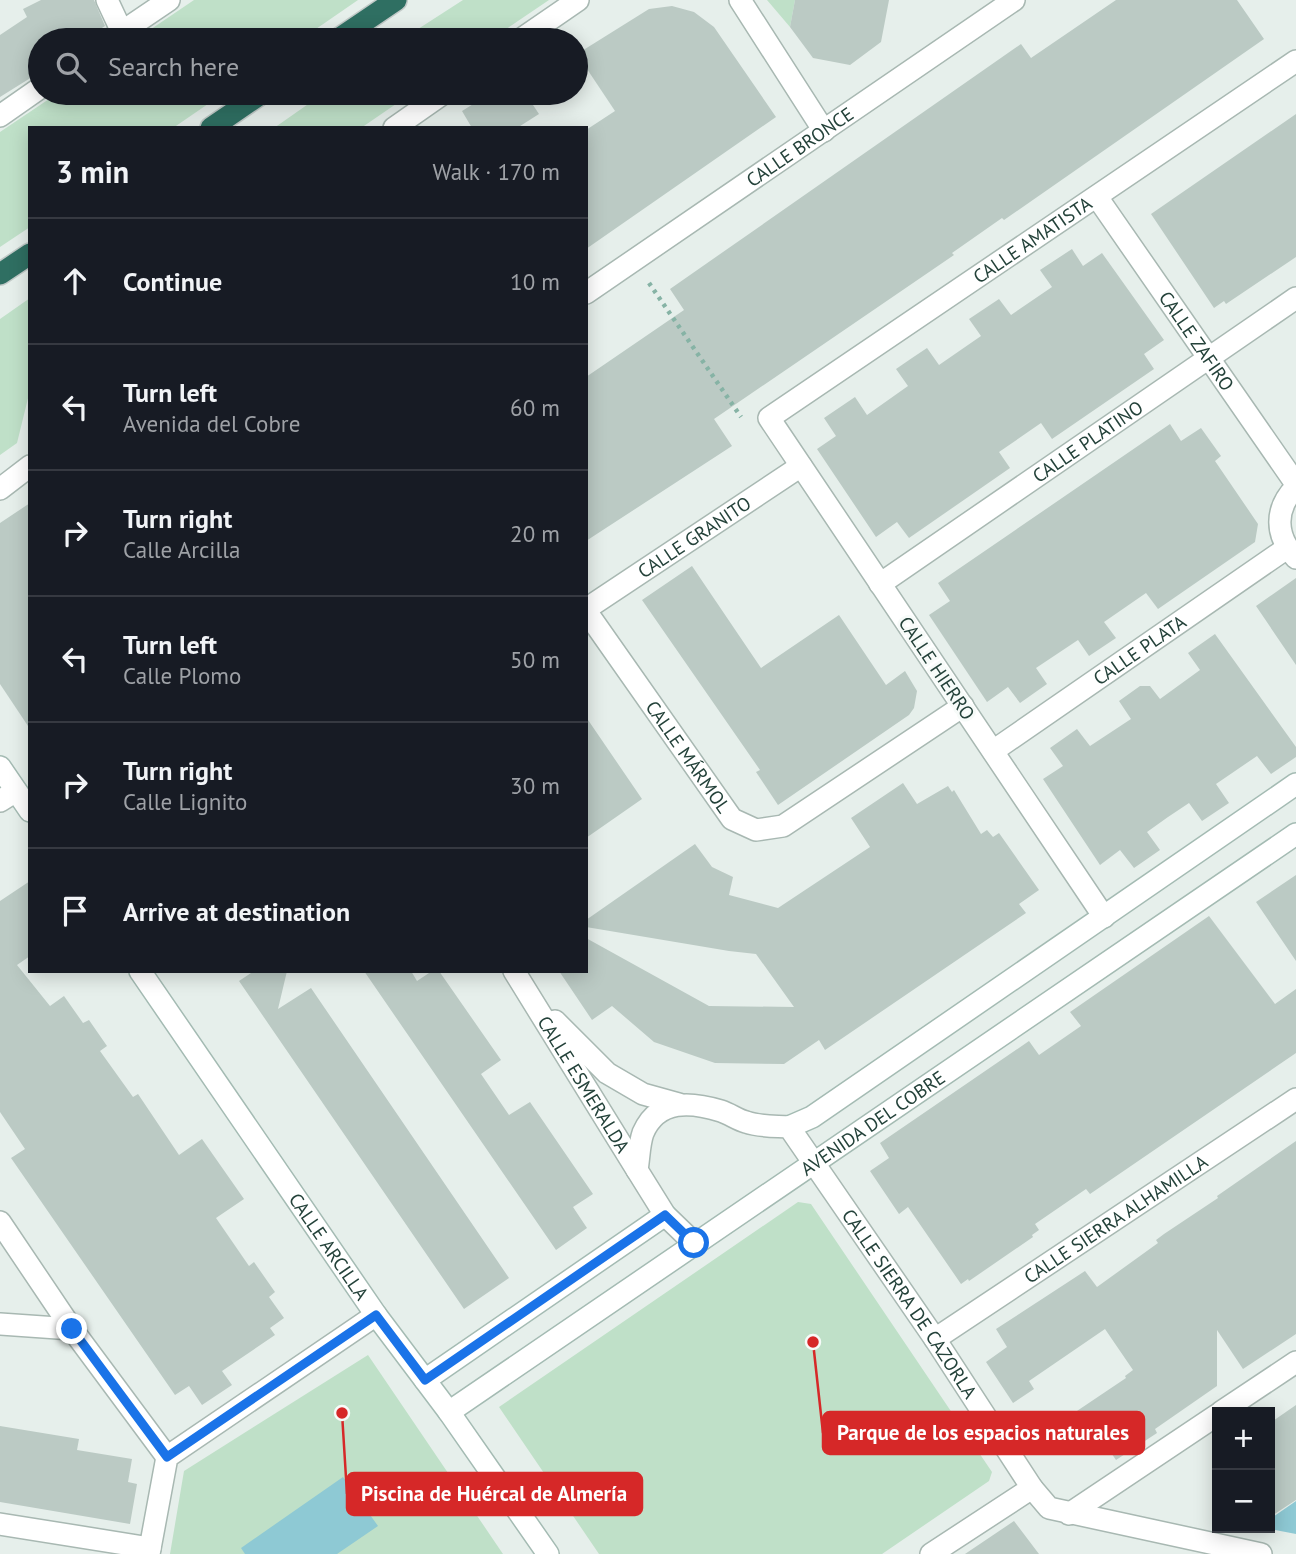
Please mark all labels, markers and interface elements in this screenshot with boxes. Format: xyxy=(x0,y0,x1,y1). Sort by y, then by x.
search box xyxy=(28,28,588,105)
icon: search xyxy=(52,48,90,86)
text: Search here xyxy=(108,50,239,83)
street label: CALLE BRONCE xyxy=(741,102,858,192)
text: 3 min xyxy=(56,152,129,191)
text: Walk · 170 m xyxy=(433,157,560,186)
street label: CALLE AMATISTA xyxy=(968,191,1096,288)
icon: ahead xyxy=(56,262,94,300)
text: Continue xyxy=(123,265,222,298)
text: 10 m xyxy=(510,267,560,296)
street label: CALLE ZAFIRO xyxy=(1154,286,1240,395)
text: Turn left xyxy=(123,376,217,409)
icon: left xyxy=(56,388,94,426)
text: 60 m xyxy=(510,393,560,422)
street label: CALLE PLATINO xyxy=(1028,395,1147,488)
text: Avenida del Cobre xyxy=(123,409,300,438)
street label: CALLE GRANITO xyxy=(633,491,755,583)
text: Turn right xyxy=(123,502,232,535)
icon: right xyxy=(56,514,94,552)
text: 20 m xyxy=(510,519,560,548)
text: Calle Arcilla xyxy=(123,535,240,564)
street label: CALLE PLATA xyxy=(1089,610,1190,690)
street label: CALLE HIERRO xyxy=(894,612,980,724)
text: Turn left xyxy=(123,628,217,661)
icon: left xyxy=(56,640,94,678)
text: 50 m xyxy=(510,645,560,674)
text: Calle Plomo xyxy=(123,661,241,690)
street label: CALLE MÁRMOL xyxy=(641,696,736,818)
text: Turn right xyxy=(123,754,232,787)
icon: right xyxy=(56,766,94,804)
text: 30 m xyxy=(510,771,560,800)
text: Calle Lignito xyxy=(123,787,247,816)
icon: arrive xyxy=(56,892,94,930)
text: Arrive at destination xyxy=(123,895,350,928)
street label: CALLE ESMERALDA xyxy=(533,1011,635,1157)
street label: AVENIDA DEL COBRE xyxy=(796,1065,950,1181)
street label: CALLE SIERRA ALHAMILLA xyxy=(1019,1149,1212,1288)
street label: CALLE ARCILLA xyxy=(284,1188,374,1305)
street label: CALLE SIERRA DE CAZORLA xyxy=(837,1204,982,1403)
route start xyxy=(678,1227,709,1258)
route end xyxy=(56,1313,87,1344)
map controls xyxy=(1212,1407,1275,1533)
button: + xyxy=(1212,1407,1275,1470)
callout: Parque de los espacios naturales xyxy=(823,1412,1144,1454)
text: Parque de los espacios naturales xyxy=(837,1419,1129,1446)
button: − xyxy=(1212,1470,1275,1533)
callout: Piscina de Huércal de Almería xyxy=(347,1473,642,1515)
text: Piscina de Huércal de Almería xyxy=(361,1480,627,1507)

